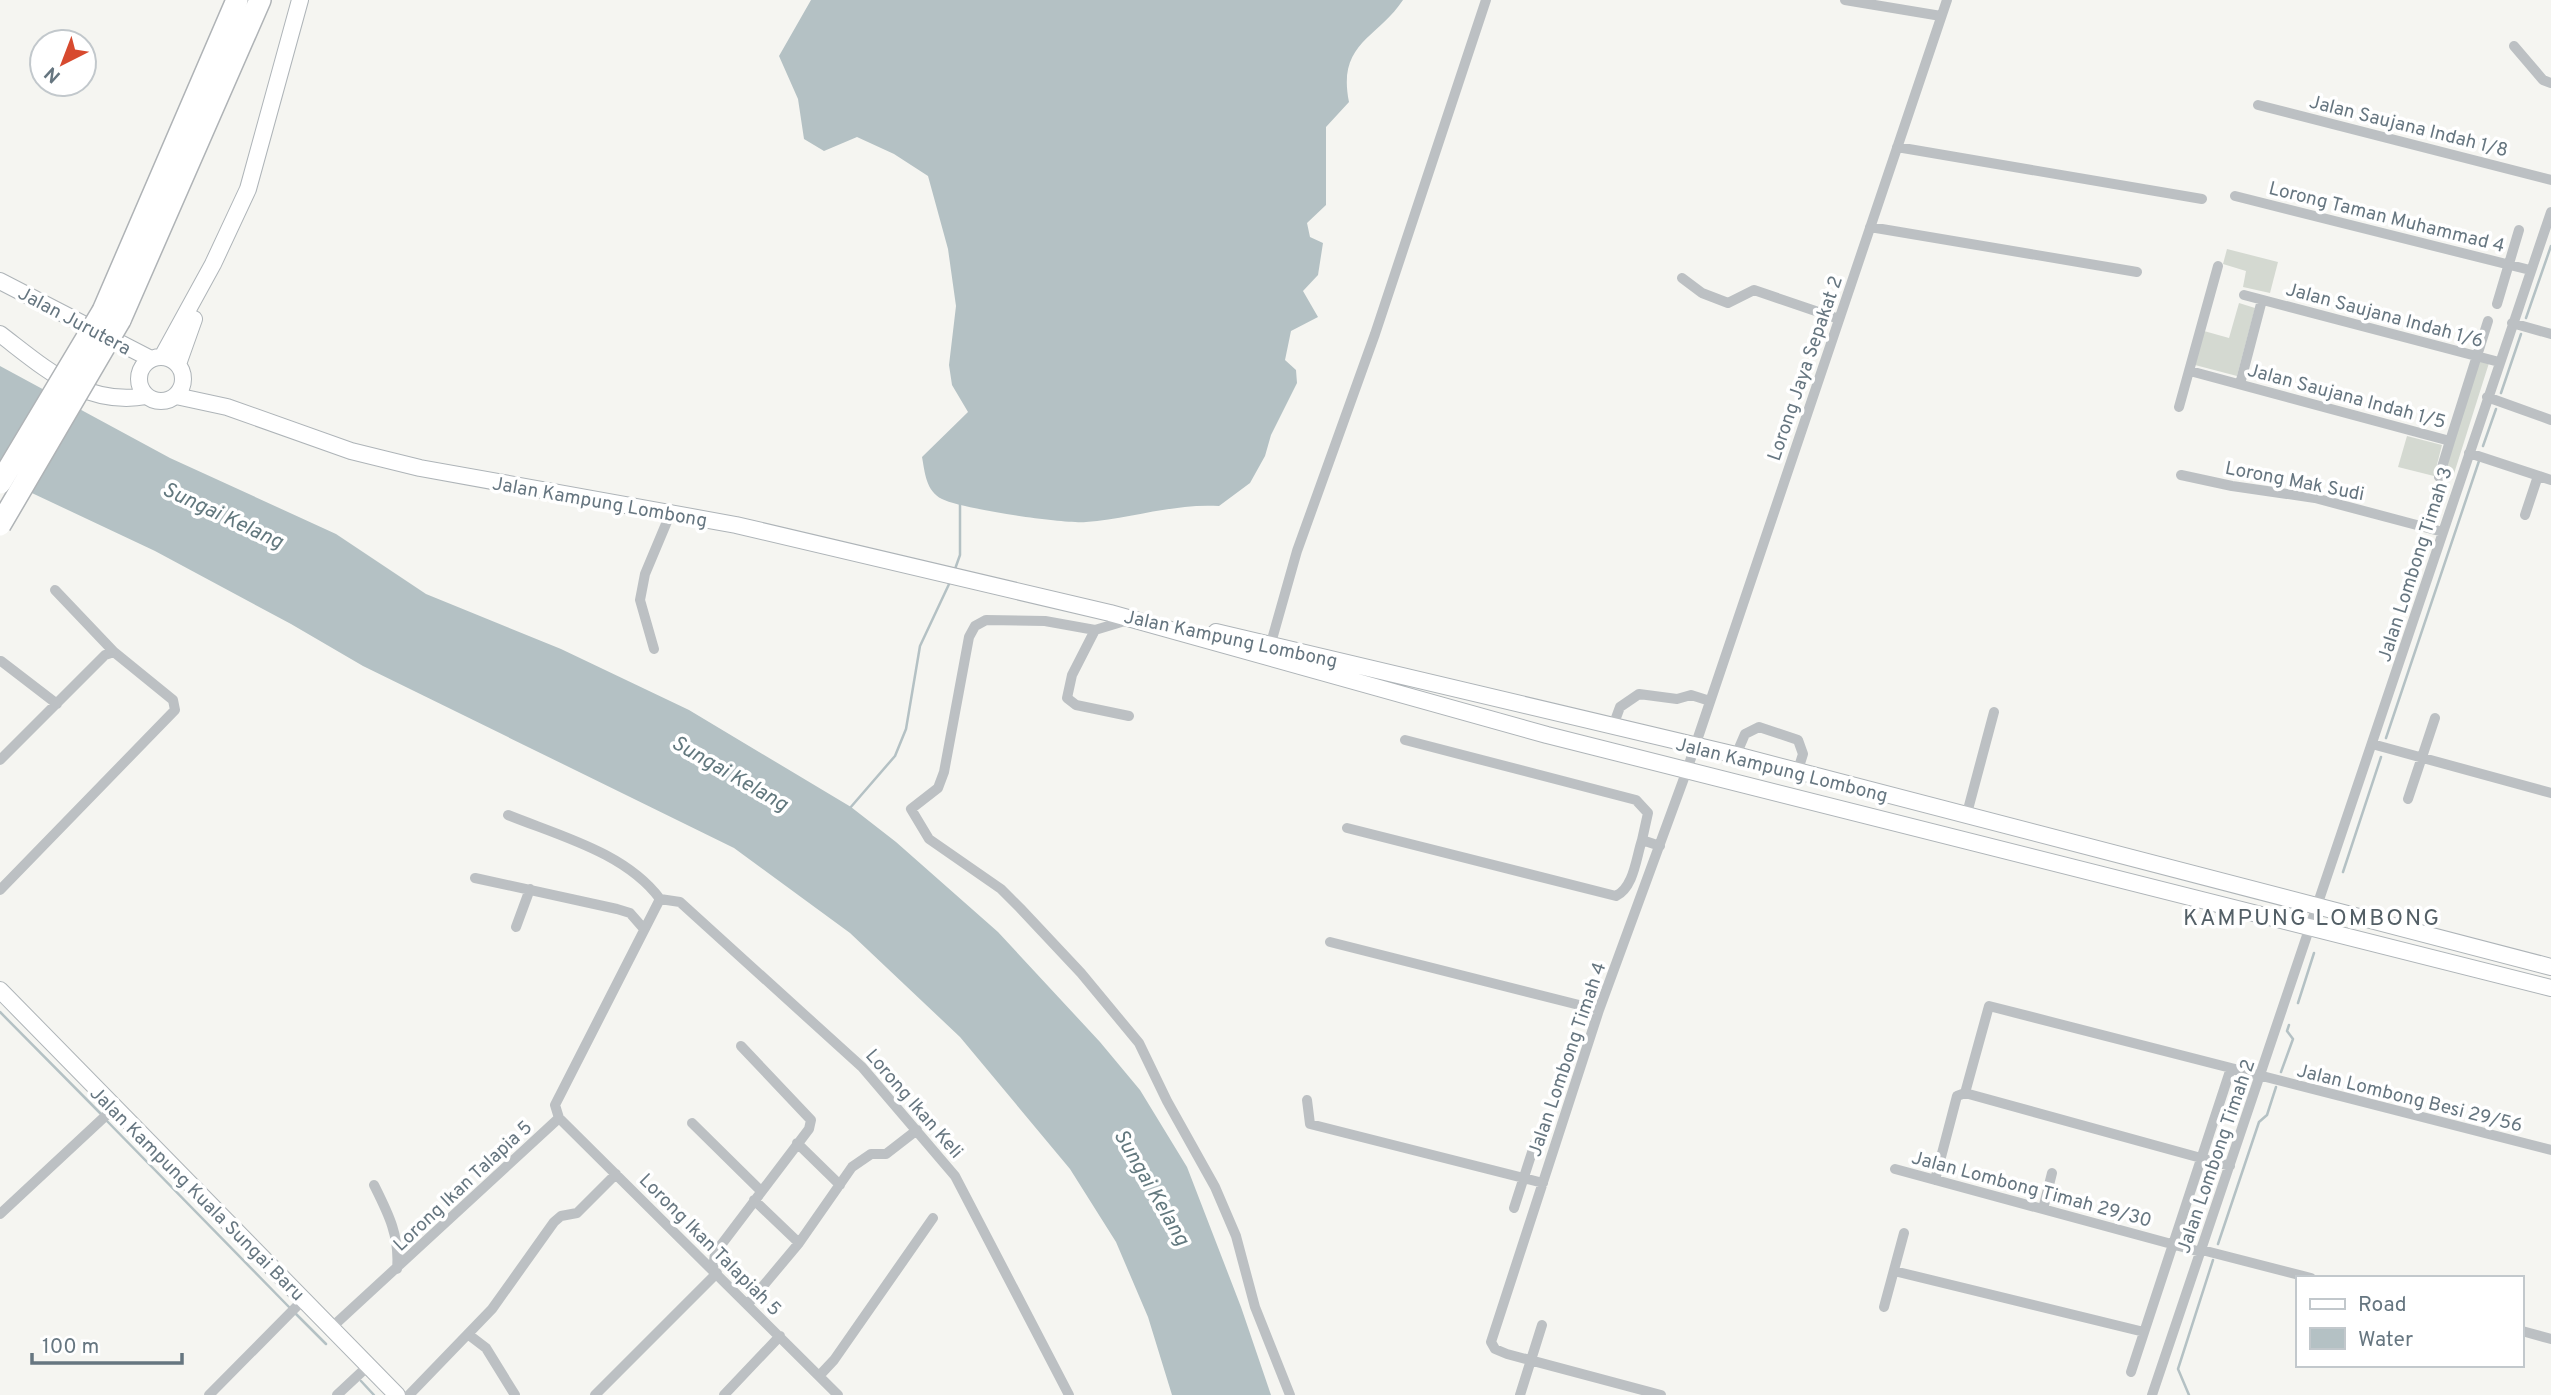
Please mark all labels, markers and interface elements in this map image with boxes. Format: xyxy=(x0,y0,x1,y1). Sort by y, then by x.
north arrow xyxy=(28,28,98,98)
text: N xyxy=(40,61,66,88)
street label: Jalan Saujana Indah 1/8 xyxy=(2307,91,2510,163)
street label: Lorong Taman Muhammad 4 xyxy=(2266,177,2507,259)
street label: Lorong Jaya Sepakat 2 xyxy=(1763,273,1849,464)
street label: Jalan Saujana Indah 1/6 xyxy=(2283,278,2486,354)
street label: Jalan Jurutera xyxy=(14,282,135,362)
street label: Jalan Saujana Indah 1/5 xyxy=(2245,359,2448,435)
street label: Lorong Mak Sudi xyxy=(2223,457,2366,507)
street label: Jalan Lombong Timah 3 xyxy=(2373,464,2459,665)
street label: Jalan Kampung Lombong xyxy=(490,472,709,534)
water label: Sungai Kelang xyxy=(158,477,288,556)
street label: Jalan Kampung Lombong xyxy=(1122,606,1340,674)
water label: Sungai Kelang xyxy=(666,730,793,819)
street label: Jalan Kampung Lombong xyxy=(1673,733,1890,809)
district label: KAMPUNG LOMBONG xyxy=(2183,905,2441,934)
street label: Jalan Lombong Timah 4 xyxy=(1523,959,1612,1160)
street label: Lorong Ikan Keli xyxy=(859,1045,968,1164)
street label: Jalan Lombong Timah 2 xyxy=(2172,1056,2261,1257)
street label: Jalan Lombong Besi 29/56 xyxy=(2294,1059,2525,1139)
street label: Jalan Kampung Kuala Sungai Baru xyxy=(84,1082,309,1307)
street label: Lorong Ikan Talapia 5 xyxy=(389,1116,538,1257)
water label: Sungai Kelang xyxy=(1106,1125,1195,1251)
street label: Jalan Lombong Timah 29/30 xyxy=(1909,1146,2154,1234)
street label: Lorong Ikan Talapiah 5 xyxy=(633,1169,786,1322)
legend xyxy=(2296,1276,2523,1367)
text: Road xyxy=(2358,1292,2407,1319)
scale bar xyxy=(32,1322,182,1366)
text: Water xyxy=(2358,1327,2413,1354)
text: 100 m xyxy=(42,1334,99,1361)

